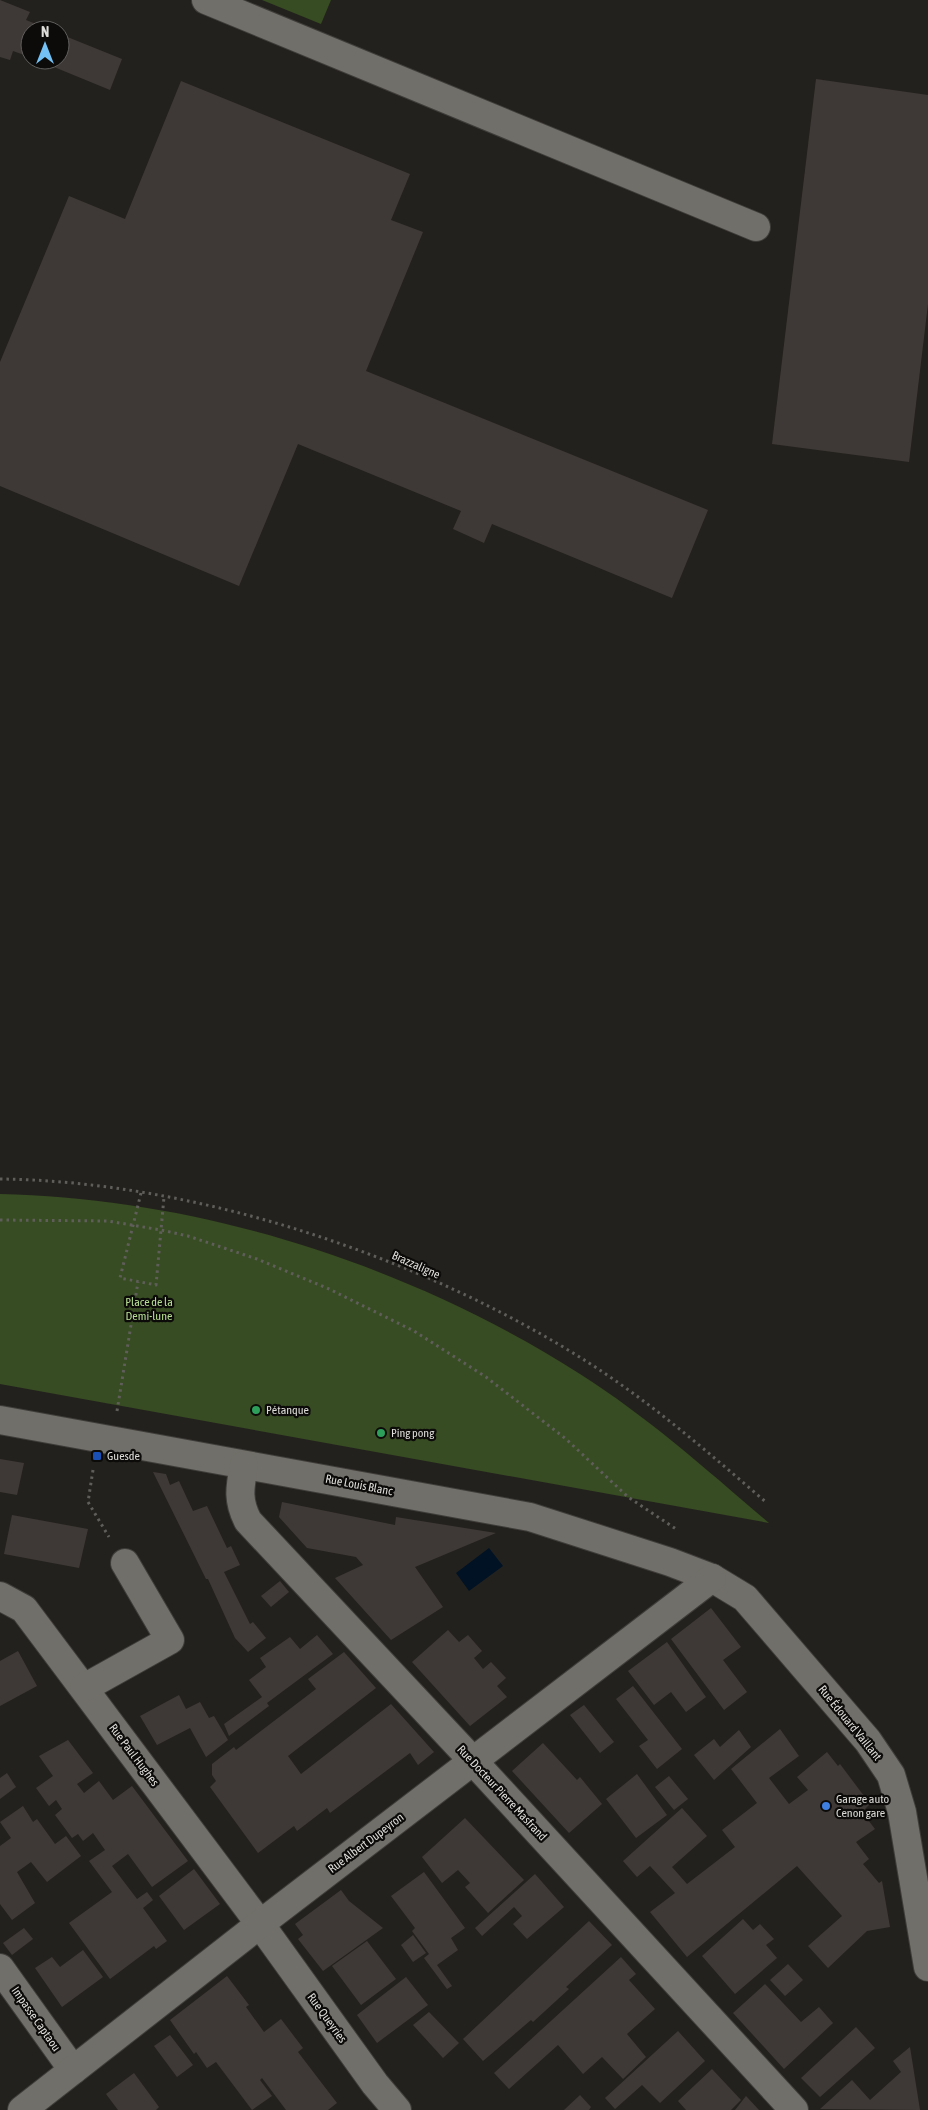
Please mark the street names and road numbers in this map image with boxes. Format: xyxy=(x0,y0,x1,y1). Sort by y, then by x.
street label: Brazzaligne xyxy=(390,1248,442,1282)
street label: Rue Louis Blanc xyxy=(324,1472,394,1498)
street label: Rue Édouard Vaillant xyxy=(815,1683,885,1764)
street label: Rue Paul Hughes xyxy=(106,1721,162,1789)
street label: Rue Docteur Pierre Masfrand xyxy=(454,1743,550,1843)
street label: Rue Albert Dupeyron xyxy=(325,1810,407,1876)
street label: Impasse Captaou xyxy=(9,1984,64,2054)
street label: Rue Queyries xyxy=(304,1990,350,2046)

